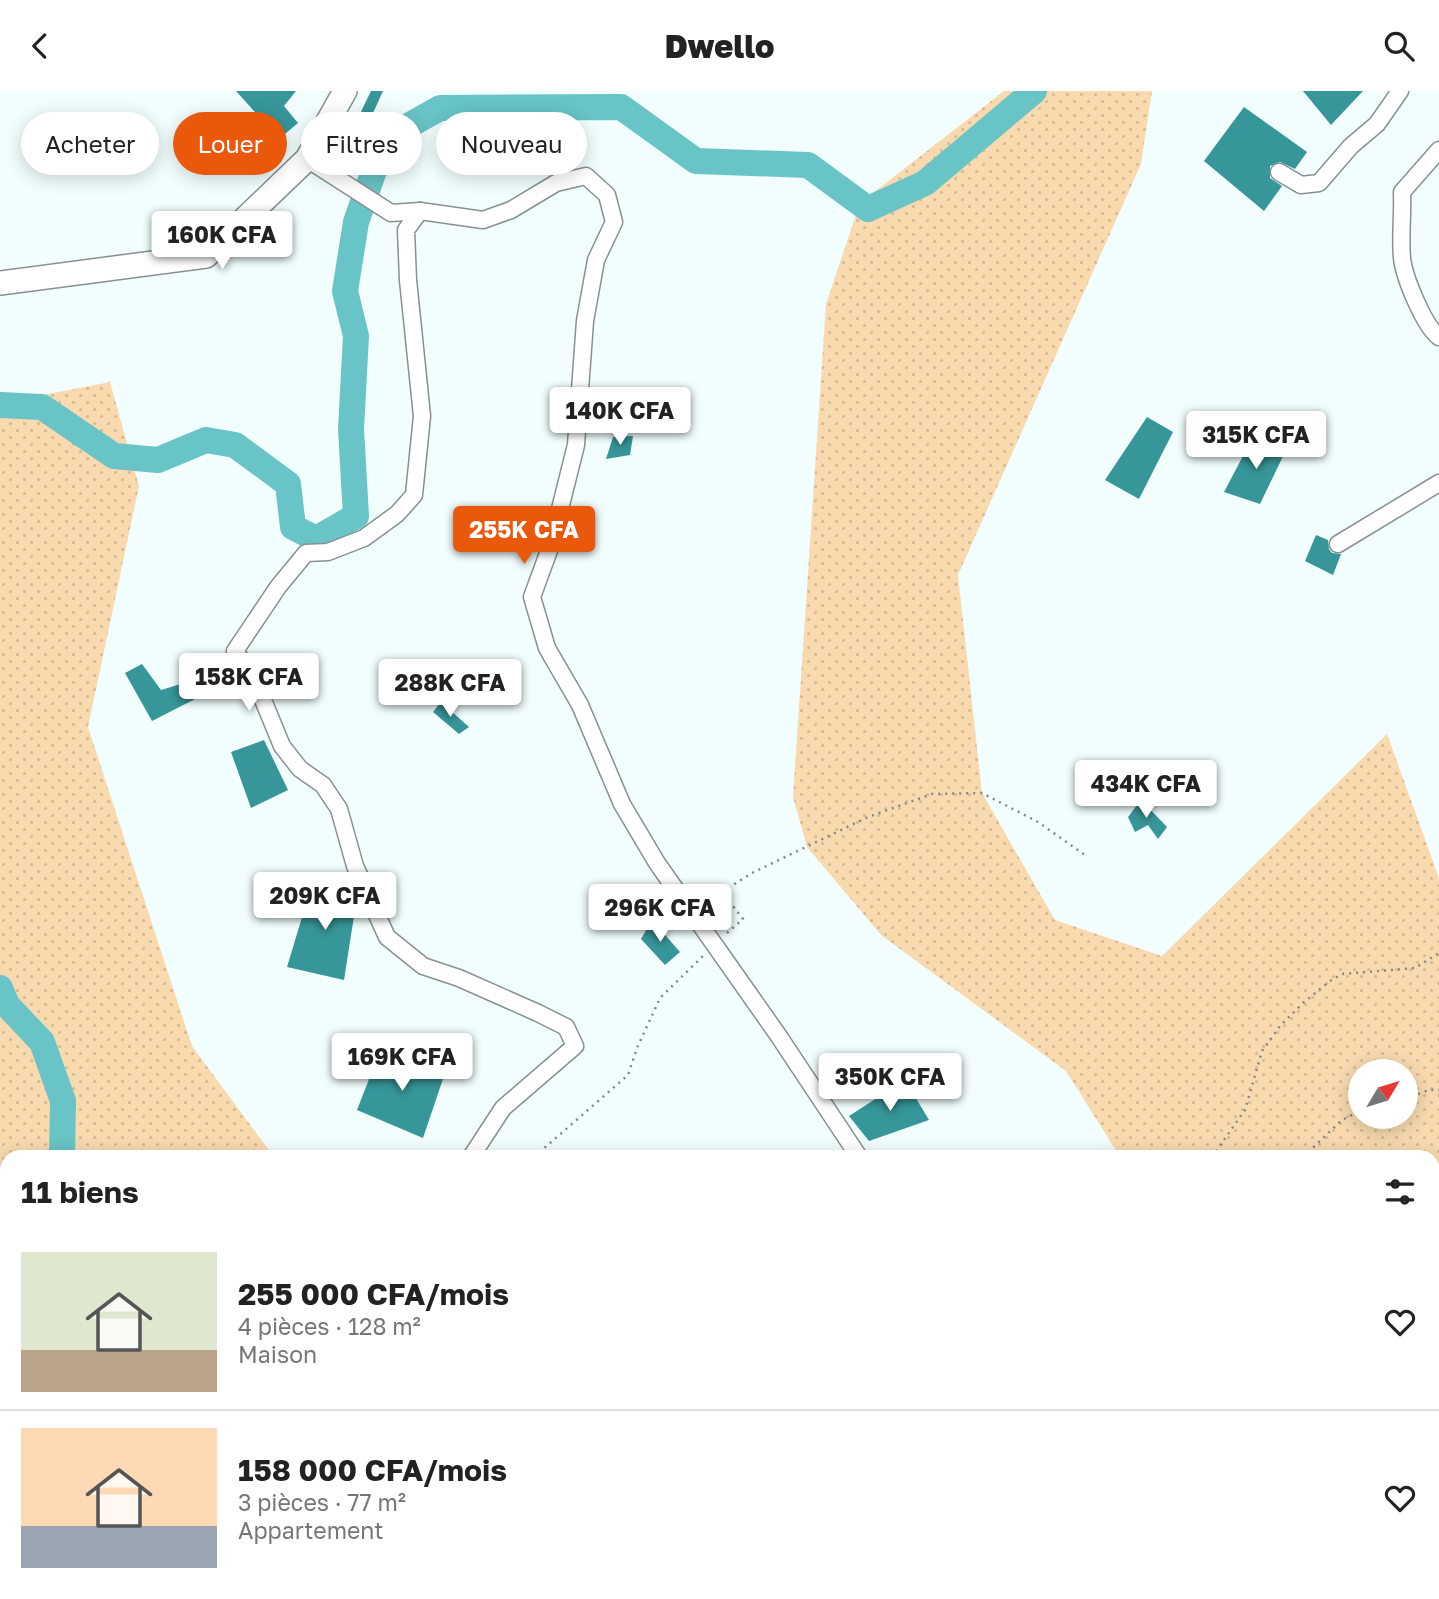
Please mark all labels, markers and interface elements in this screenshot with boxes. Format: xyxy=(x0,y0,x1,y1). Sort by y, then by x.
icon: back xyxy=(21,27,59,65)
text: Dwello xyxy=(665,27,774,65)
icon: search xyxy=(1380,27,1418,65)
chip: Acheter xyxy=(21,112,159,175)
chip: Louer xyxy=(173,112,287,175)
chip: Filtres xyxy=(301,112,422,175)
chip: Nouveau xyxy=(436,112,587,175)
pin: 160K CFA xyxy=(150,211,294,271)
text: 160K CFA xyxy=(167,220,277,248)
pin: 140K CFA xyxy=(548,387,692,447)
text: 140K CFA xyxy=(566,396,674,424)
pin: 315K CFA xyxy=(1184,411,1328,471)
text: 315K CFA xyxy=(1202,420,1310,448)
pin: 255K CFA xyxy=(452,507,596,566)
text: 255K CFA xyxy=(469,515,579,543)
pin: 158K CFA xyxy=(177,653,321,713)
pin: 288K CFA xyxy=(378,659,522,719)
text: 158K CFA xyxy=(195,662,303,690)
text: 288K CFA xyxy=(394,668,506,696)
pin: 434K CFA xyxy=(1074,761,1218,820)
text: 434K CFA xyxy=(1091,769,1201,797)
pin: 209K CFA xyxy=(253,873,397,932)
text: 209K CFA xyxy=(269,881,381,909)
pin: 296K CFA xyxy=(588,885,732,944)
text: 296K CFA xyxy=(605,893,715,921)
pin: 169K CFA xyxy=(330,1033,474,1093)
text: 169K CFA xyxy=(348,1042,456,1070)
pin: 350K CFA xyxy=(818,1053,962,1113)
north arrow xyxy=(1348,1059,1418,1129)
map controls xyxy=(1348,1059,1418,1129)
text: 350K CFA xyxy=(835,1062,945,1090)
icon: filters xyxy=(1381,1173,1419,1211)
text: 11 biens xyxy=(21,1174,139,1210)
text: 255 000 CFA/mois xyxy=(238,1276,509,1312)
icon: home xyxy=(77,1280,161,1364)
icon: heart xyxy=(1381,1303,1419,1341)
text: 4 pièces · 128 m² xyxy=(238,1312,421,1340)
text: Maison xyxy=(238,1340,317,1368)
text: 158 000 CFA/mois xyxy=(238,1452,507,1488)
icon: home xyxy=(77,1456,161,1540)
icon: heart xyxy=(1381,1479,1419,1517)
text: 3 pièces · 77 m² xyxy=(238,1488,406,1516)
text: Appartement xyxy=(238,1516,383,1544)

